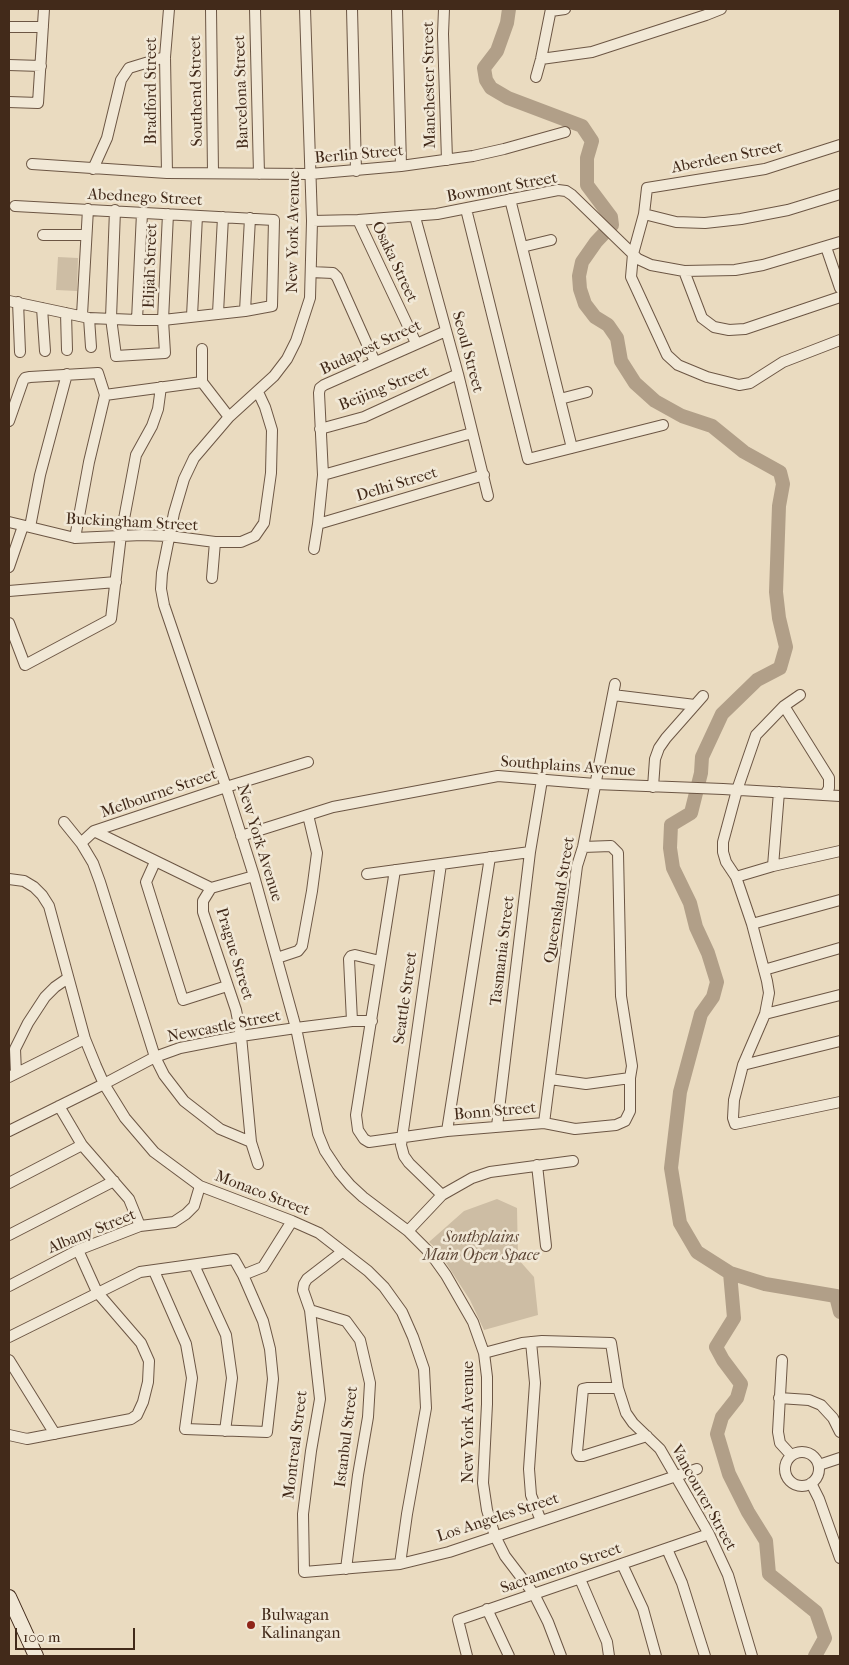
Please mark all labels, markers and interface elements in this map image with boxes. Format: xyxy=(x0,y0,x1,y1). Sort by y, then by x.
street label: Manchester Street xyxy=(419,21,441,149)
street label: Southend Street xyxy=(186,35,208,147)
street label: Barcelona Street xyxy=(230,35,254,149)
street label: Bradford Street xyxy=(142,37,162,145)
street label: Aberdeen Street xyxy=(670,138,784,178)
street label: Berlin Street xyxy=(314,142,404,168)
street label: Bowmont Street xyxy=(445,169,559,207)
street label: New York Avenue xyxy=(283,171,305,293)
street label: Abednego Street xyxy=(87,185,203,211)
street label: Osaka Street xyxy=(367,218,421,306)
street label: Elijah Street xyxy=(140,223,162,309)
street label: Seoul Street xyxy=(447,309,487,395)
street label: Budapest Street xyxy=(317,316,425,380)
street label: Beijing Street xyxy=(336,362,432,416)
street label: Delhi Street xyxy=(354,464,440,506)
street label: Buckingham Street xyxy=(65,510,199,536)
street label: Southplains Avenue xyxy=(500,753,636,781)
street label: Melbourne Street xyxy=(98,765,220,823)
street label: New York Avenue xyxy=(232,782,286,904)
street label: Queensland Street xyxy=(541,835,579,965)
street label: Tasmania Street xyxy=(487,895,519,1007)
street label: Prague Street xyxy=(211,906,257,1002)
street label: Seattle Street xyxy=(390,951,422,1045)
street label: Newcastle Street xyxy=(166,1007,282,1047)
street label: Bonn Street xyxy=(453,1099,537,1125)
street label: Monaco Street xyxy=(212,1167,312,1221)
street label: Albany Street xyxy=(45,1206,139,1258)
park label: Southplains Main Open Space xyxy=(423,1228,539,1266)
street label: New York Avenue xyxy=(459,1361,479,1483)
street label: Istanbul Street xyxy=(331,1385,363,1489)
street label: Montreal Street xyxy=(280,1390,312,1500)
street label: Vancouver Street xyxy=(666,1442,740,1554)
street label: Los Angeles Street xyxy=(435,1489,561,1547)
street label: Sacramento Street xyxy=(498,1539,624,1599)
place label: Bulwagan Kalinangan xyxy=(261,1606,341,1644)
scale bar xyxy=(18,1618,138,1650)
marker: Bulwagan Kalinangan xyxy=(245,1619,257,1631)
text: 100 m xyxy=(23,1628,61,1646)

